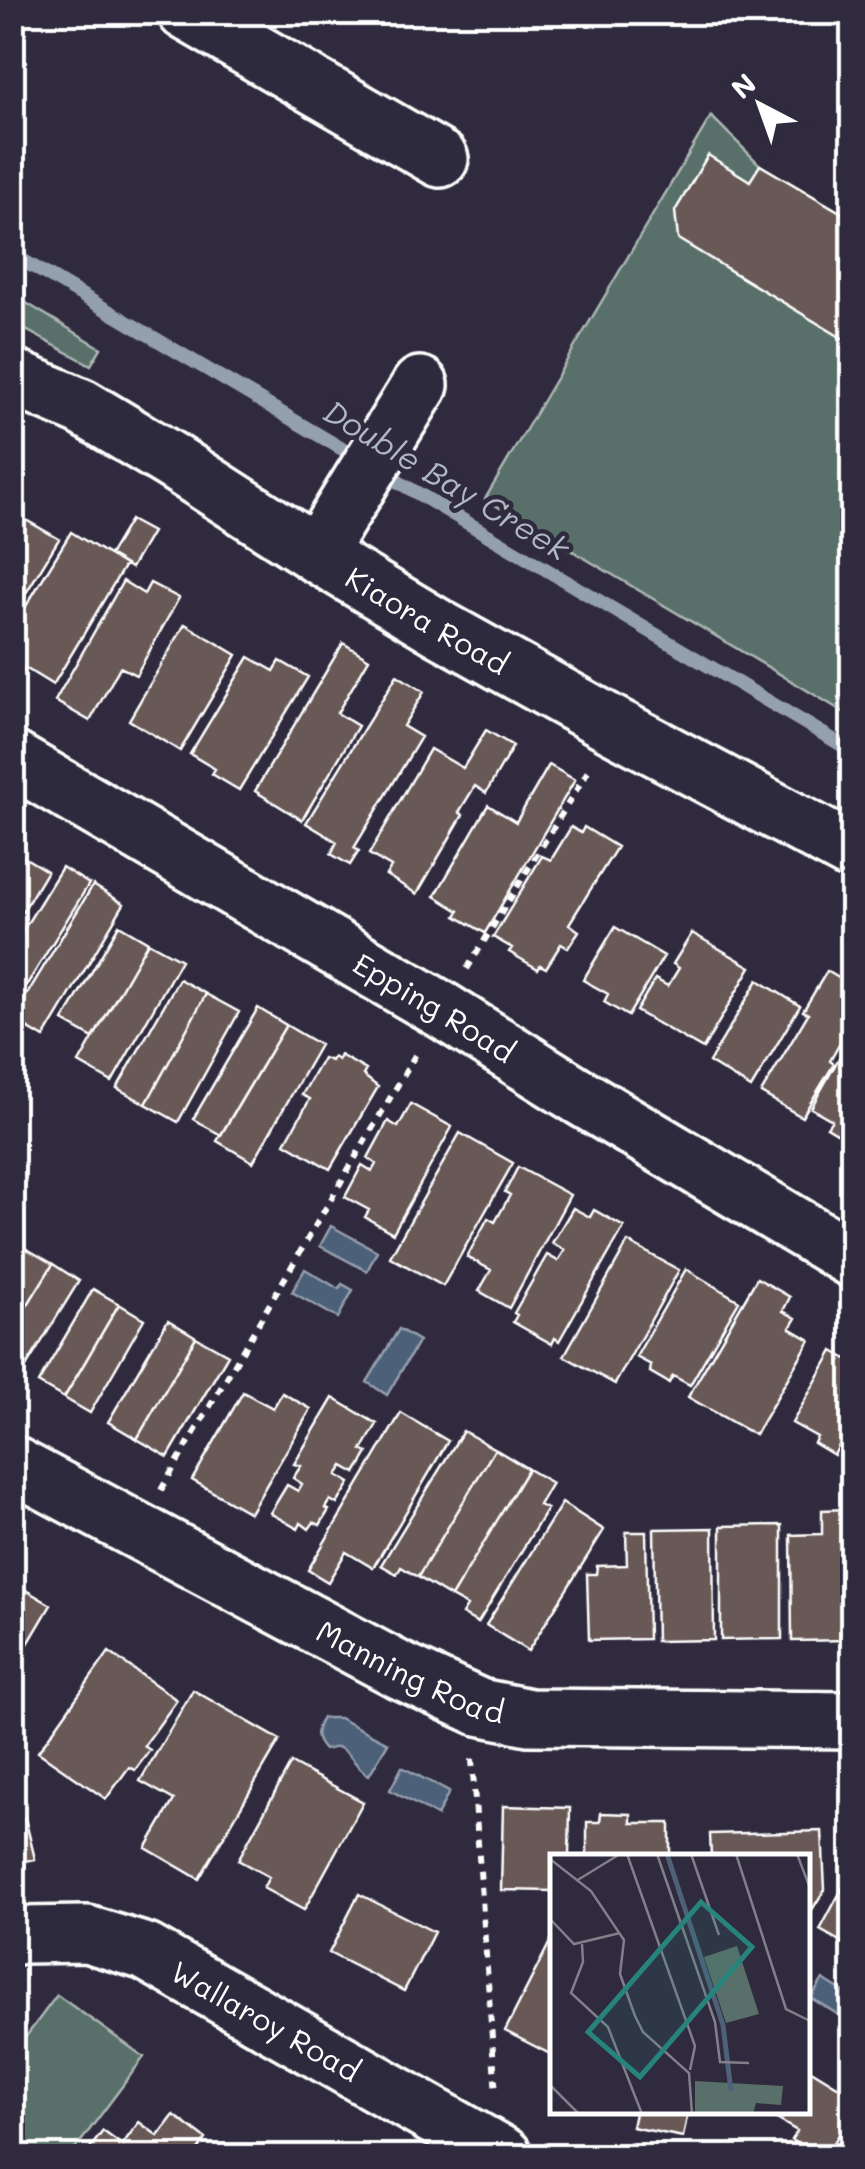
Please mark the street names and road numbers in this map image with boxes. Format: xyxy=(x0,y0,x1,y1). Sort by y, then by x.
street label: Kiaora Road xyxy=(339,557,516,683)
street label: Epping Road xyxy=(347,943,523,1071)
street label: Manning Road xyxy=(310,1610,508,1732)
street label: Wallaroy Road xyxy=(164,1951,368,2090)

